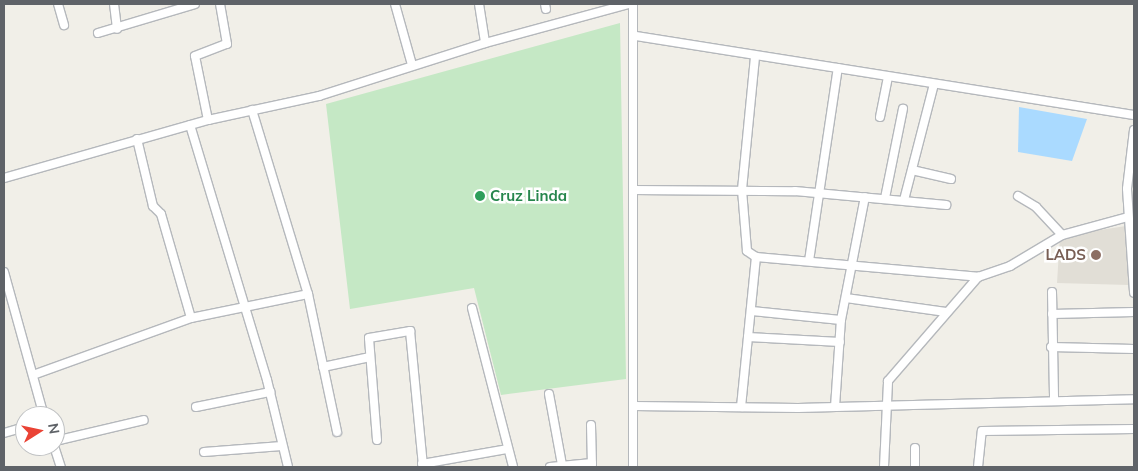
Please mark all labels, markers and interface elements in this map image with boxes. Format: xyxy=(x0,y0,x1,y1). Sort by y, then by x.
place label: Cruz Linda xyxy=(490,187,567,205)
marker: Cruz Linda xyxy=(474,190,486,202)
place label: LADS xyxy=(1045,246,1086,264)
marker: LADS xyxy=(1090,249,1102,261)
north arrow xyxy=(15,406,65,456)
text: N xyxy=(44,422,64,435)

